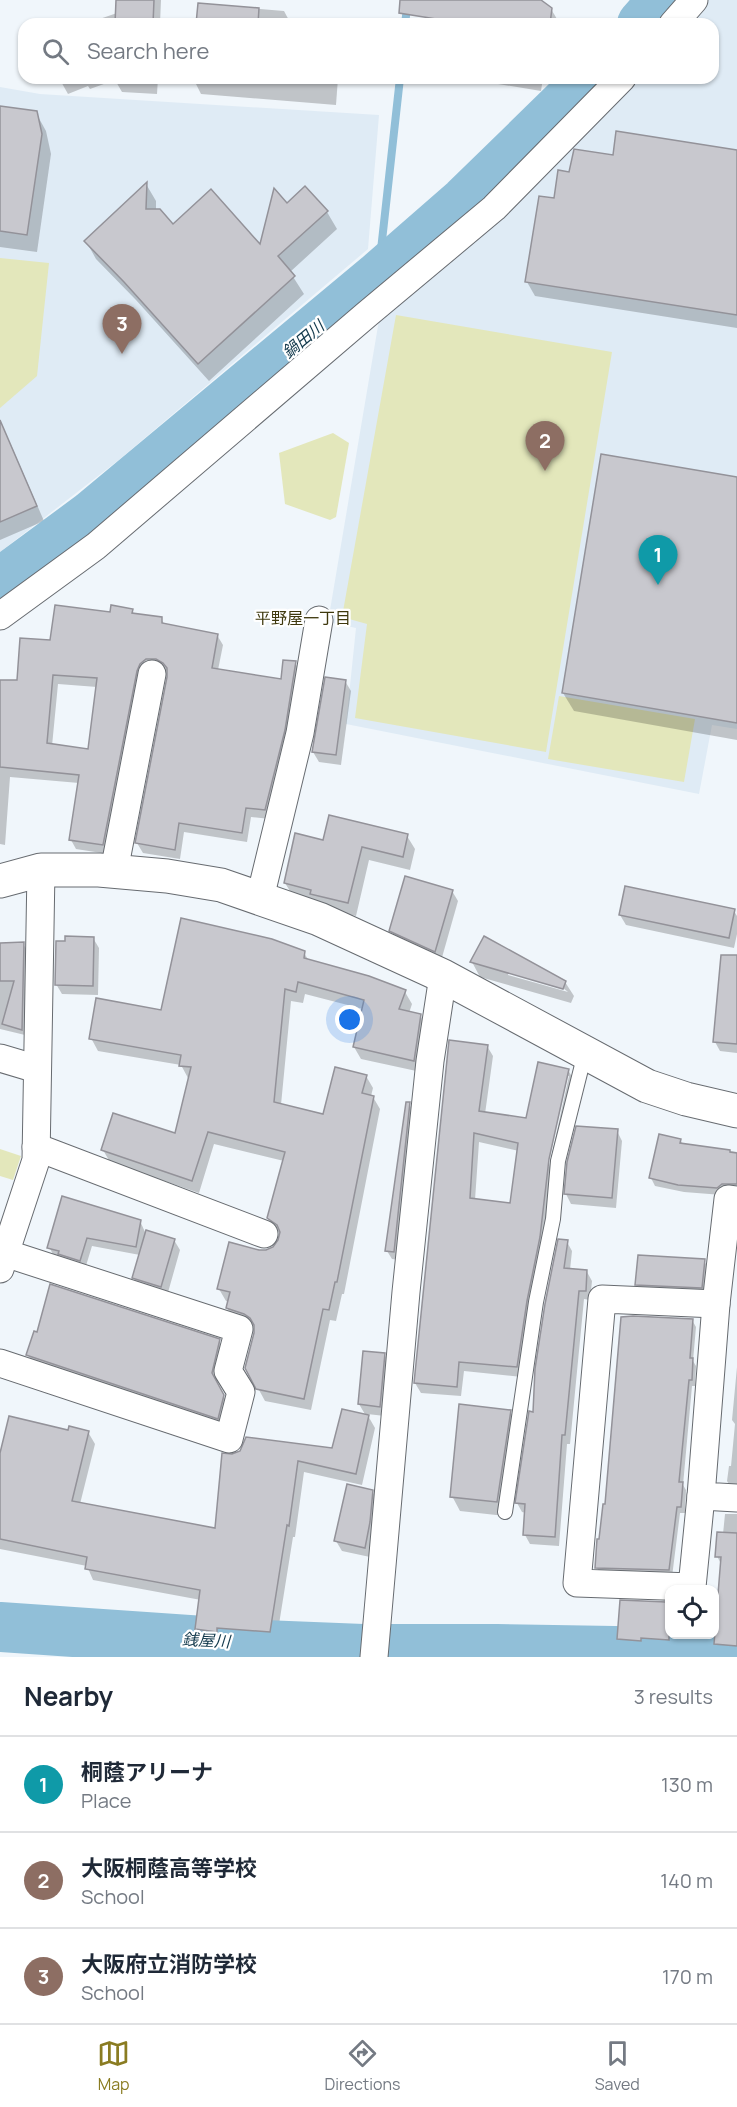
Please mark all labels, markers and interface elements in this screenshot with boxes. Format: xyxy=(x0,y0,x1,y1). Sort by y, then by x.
search box xyxy=(18,18,719,84)
icon: search xyxy=(39,35,72,68)
text: Search here xyxy=(87,36,209,66)
pin: 3 xyxy=(102,304,142,354)
water label: 鍋田川 xyxy=(278,314,330,363)
pin: 2 xyxy=(526,422,564,471)
pin: 1 xyxy=(638,536,678,585)
district label: 平野屋一丁目 xyxy=(255,607,351,629)
your location xyxy=(335,1005,364,1034)
map controls xyxy=(665,1585,719,1639)
button: locate xyxy=(665,1585,719,1639)
water label: 銭屋川 xyxy=(181,1628,233,1652)
text: Nearby xyxy=(24,1678,113,1714)
text: 3 results xyxy=(634,1683,713,1710)
text: 桐蔭アリーナ xyxy=(81,1757,213,1787)
text: 1 xyxy=(39,1771,48,1798)
text: 130 m xyxy=(661,1771,713,1798)
text: Place xyxy=(81,1787,131,1814)
text: 大阪桐蔭高等学校 xyxy=(81,1853,257,1883)
text: 2 xyxy=(38,1867,49,1894)
text: 140 m xyxy=(660,1867,713,1894)
text: School xyxy=(81,1883,145,1910)
text: 大阪府立消防学校 xyxy=(81,1949,257,1979)
text: 3 xyxy=(38,1963,49,1990)
text: 170 m xyxy=(662,1963,713,1990)
text: School xyxy=(81,1979,145,2006)
tab: Map xyxy=(97,2037,130,2095)
tab: Directions xyxy=(325,2037,400,2095)
tab: Saved xyxy=(595,2037,640,2095)

